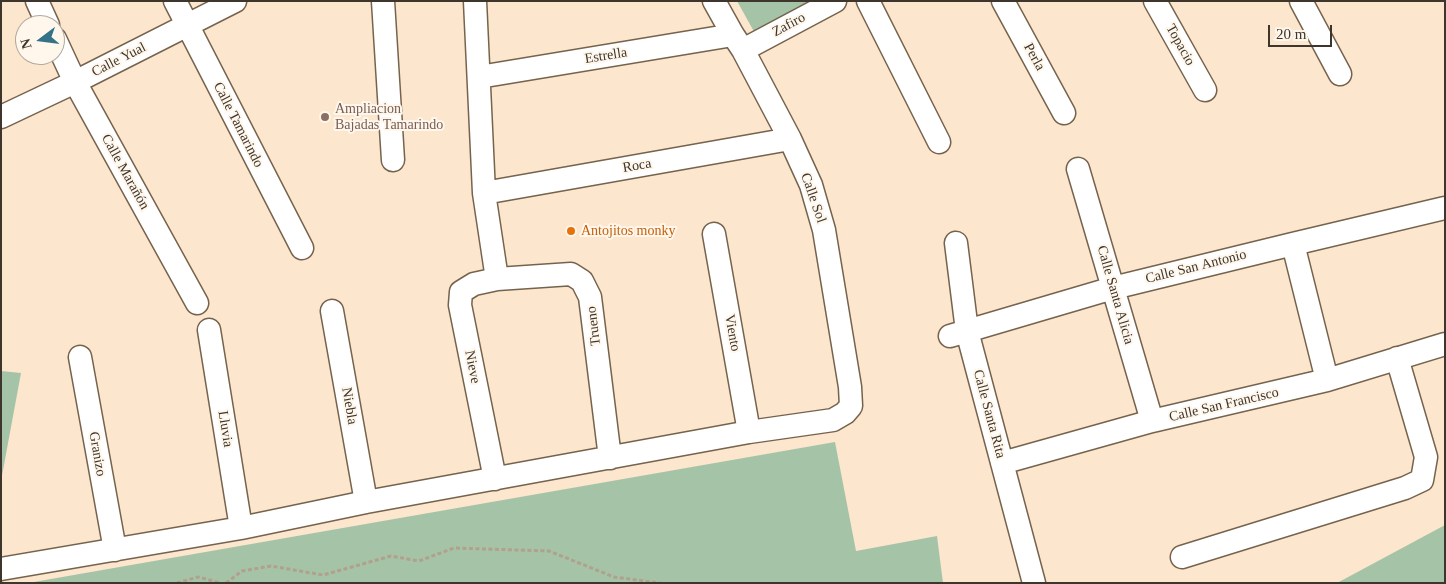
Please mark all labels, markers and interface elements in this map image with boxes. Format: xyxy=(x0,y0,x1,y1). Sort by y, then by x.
street label: Zafiro xyxy=(770,9,808,41)
north arrow xyxy=(15,15,65,65)
scale bar xyxy=(1271,15,1335,47)
street label: Topacio xyxy=(1162,21,1198,69)
text: 20 m xyxy=(1276,26,1306,42)
text: N xyxy=(17,37,35,51)
street label: Calle Yual xyxy=(89,39,149,81)
street label: Perla xyxy=(1020,40,1048,74)
street label: Estrella xyxy=(584,44,628,68)
street label: Calle Tamarindo xyxy=(209,80,267,170)
place label: Ampliacion Bajadas Tamarindo xyxy=(335,101,443,134)
marker: Ampliacion Bajadas Tamarindo xyxy=(319,111,331,123)
street label: Calle Marañón xyxy=(97,131,153,213)
street label: Roca xyxy=(621,155,653,177)
street label: Calle Sol xyxy=(797,171,829,225)
place label: Antojitos monky xyxy=(581,223,676,239)
marker: Antojitos monky xyxy=(565,225,577,237)
street label: Calle Santa Alicia xyxy=(1093,244,1137,346)
street label: Calle San Antonio xyxy=(1144,246,1248,288)
street label: Trueno xyxy=(583,305,605,347)
street label: Viento xyxy=(720,313,744,353)
street label: Nieve xyxy=(461,349,483,385)
street label: Calle Santa Rita xyxy=(969,368,1009,460)
street label: Calle San Francisco xyxy=(1168,384,1280,426)
street label: Niebla xyxy=(337,386,361,426)
street label: Lluvia xyxy=(214,410,236,448)
street label: Granizo xyxy=(85,430,109,478)

